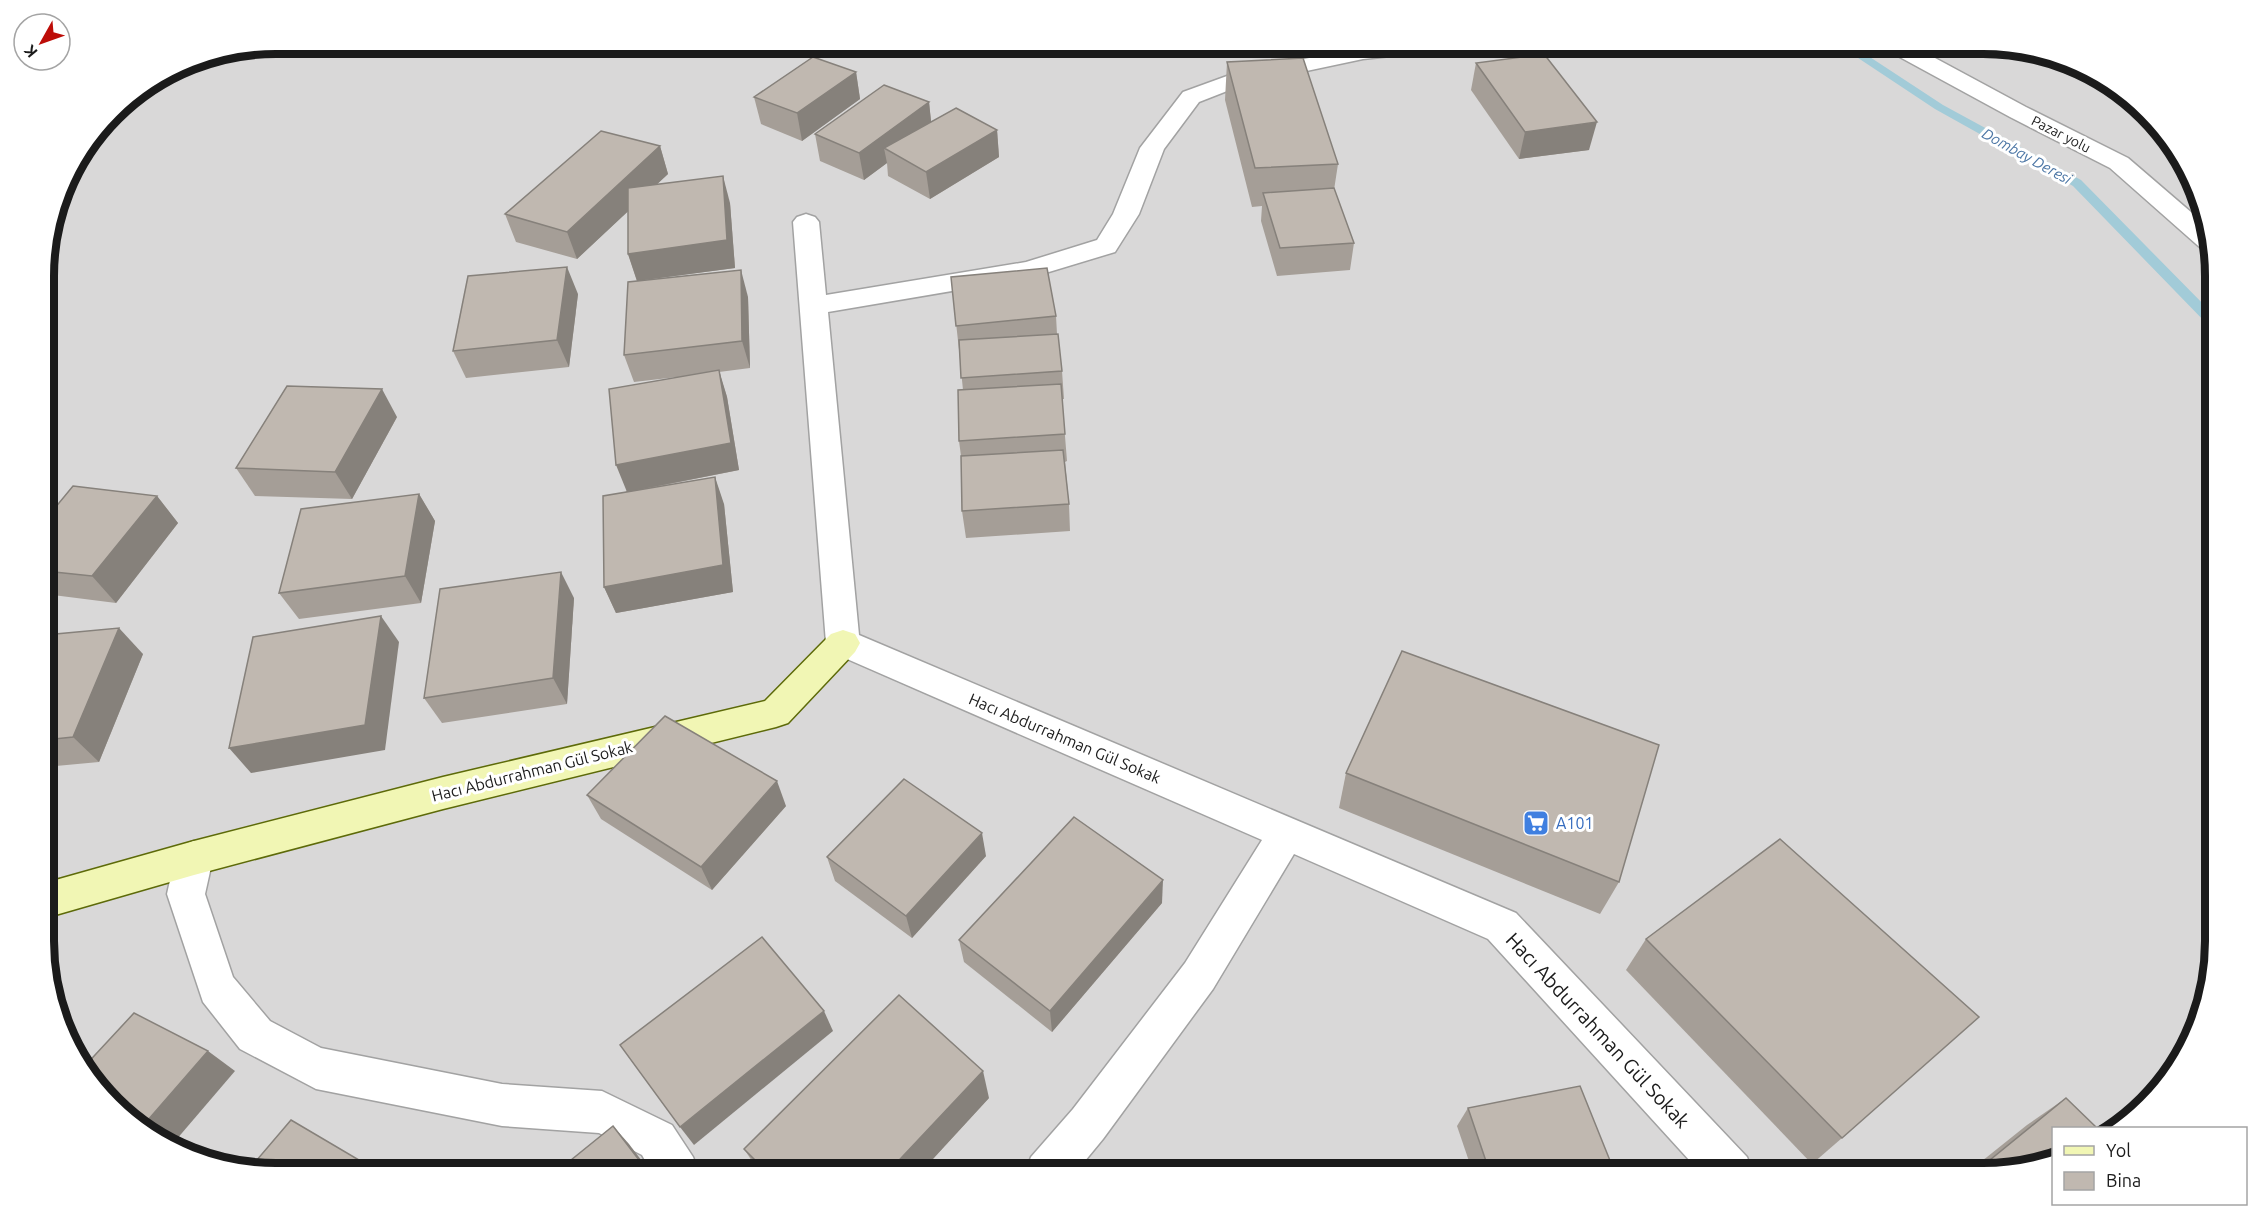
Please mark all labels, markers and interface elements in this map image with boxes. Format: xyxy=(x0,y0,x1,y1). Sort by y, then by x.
north arrow xyxy=(12,12,72,72)
text: K xyxy=(20,42,41,62)
street label: Pazar yolu xyxy=(2029,112,2093,156)
water label: Dombay Deresi xyxy=(1979,124,2076,188)
street label: Hacı Abdurrahman Gül Sokak xyxy=(966,689,1164,787)
street label: Hacı Abdurrahman Gül Sokak xyxy=(430,737,634,805)
supermarket icon: A101 xyxy=(1521,808,1551,838)
place label: A101 xyxy=(1556,814,1593,832)
street label: Hacı Abdurrahman Gül Sokak xyxy=(1502,928,1694,1132)
legend xyxy=(2052,1127,2247,1205)
text: Yol xyxy=(2106,1140,2131,1160)
text: Bina xyxy=(2106,1170,2141,1190)

